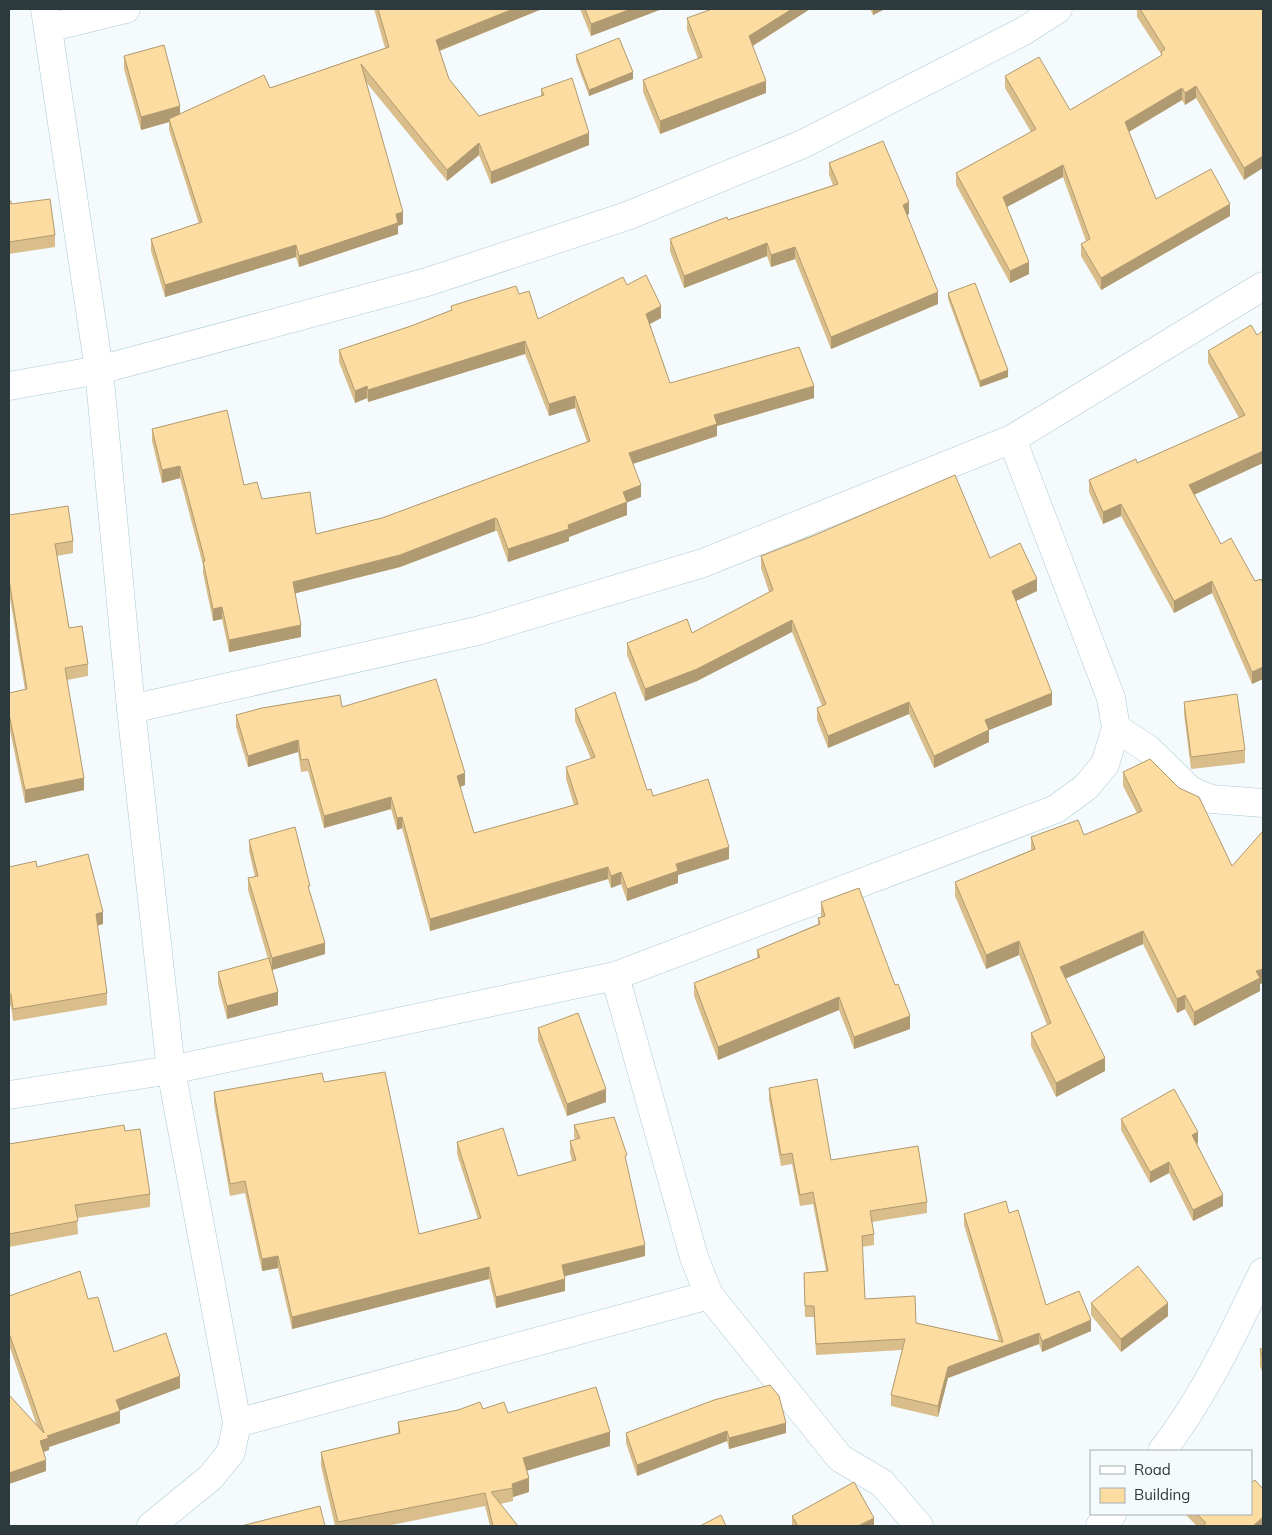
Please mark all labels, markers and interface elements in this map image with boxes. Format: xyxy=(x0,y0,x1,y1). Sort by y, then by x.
legend xyxy=(1090,1450,1252,1515)
text: Road xyxy=(1134,1460,1171,1479)
text: Building xyxy=(1134,1485,1190,1504)

